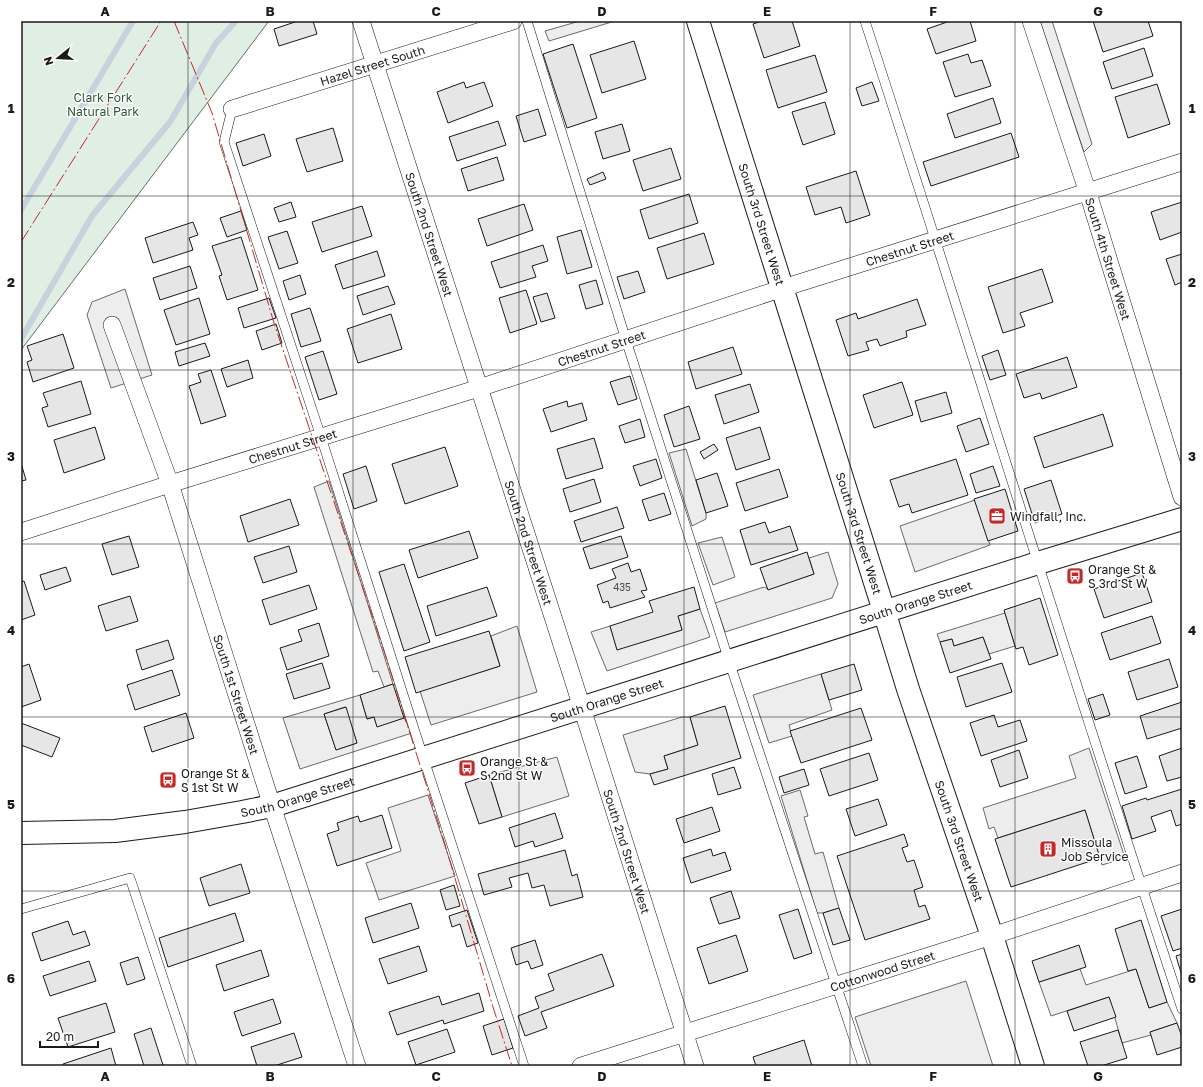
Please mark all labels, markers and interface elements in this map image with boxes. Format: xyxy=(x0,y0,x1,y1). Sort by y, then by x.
text: A xyxy=(100,3,110,19)
text: B xyxy=(265,3,275,19)
text: C xyxy=(431,3,441,19)
text: D xyxy=(597,3,607,19)
text: E xyxy=(763,3,771,19)
text: F xyxy=(929,3,937,19)
text: G xyxy=(1093,3,1103,19)
north arrow xyxy=(38,38,78,78)
street label: Hazel Street South xyxy=(318,42,426,88)
text: N xyxy=(41,55,55,67)
park label: Clark Fork Natural Park xyxy=(67,90,139,119)
text: 1 xyxy=(8,100,15,116)
text: 1 xyxy=(1189,100,1196,116)
street label: South 3rd Street West xyxy=(736,161,788,287)
street label: South 2nd Street West xyxy=(403,170,457,299)
street label: South 4th Street West xyxy=(1082,196,1134,322)
street label: Chestnut Street xyxy=(864,227,956,269)
text: 2 xyxy=(7,274,15,290)
text: 2 xyxy=(1188,274,1196,290)
street label: Chestnut Street xyxy=(555,326,648,369)
street label: Chestnut Street xyxy=(247,425,339,467)
text: 3 xyxy=(7,448,15,464)
text: 3 xyxy=(1188,448,1196,464)
street label: South 3rd Street West xyxy=(833,470,886,596)
street label: South 2nd Street West xyxy=(502,478,556,607)
office icon: Windfall, Inc. xyxy=(987,506,1007,526)
place label: Windfall, Inc. xyxy=(1010,509,1086,524)
place label: Orange St & S 3rd St W xyxy=(1088,562,1156,591)
bus stop icon: Orange St & S 3rd St W xyxy=(1065,566,1085,586)
street label: South Orange Street xyxy=(857,577,974,627)
house number: 435 xyxy=(613,581,631,593)
text: 4 xyxy=(7,622,15,638)
text: 4 xyxy=(1188,622,1196,638)
street label: South 1st Street West xyxy=(211,633,263,757)
street label: South Orange Street xyxy=(548,675,665,725)
place label: Orange St & S 2nd St W xyxy=(480,754,548,783)
bus stop icon: Orange St & S 2nd St W xyxy=(457,758,477,778)
place label: Orange St & S 1st St W xyxy=(181,766,249,795)
bus stop icon: Orange St & S 1st St W xyxy=(158,770,178,790)
street label: South Orange Street xyxy=(239,773,356,820)
street label: South 3rd Street West xyxy=(932,778,987,904)
street label: South 2nd Street West xyxy=(601,787,654,916)
text: 5 xyxy=(7,796,15,812)
text: 5 xyxy=(1188,796,1196,812)
place label: Missoula Job Service xyxy=(1061,835,1128,864)
building icon: Missoula Job Service xyxy=(1038,839,1058,859)
street label: Cottonwood Street xyxy=(828,947,937,994)
text: 6 xyxy=(7,970,15,986)
text: 6 xyxy=(1188,970,1196,986)
scale bar xyxy=(40,1023,98,1049)
text: 20 m xyxy=(46,1029,74,1044)
text: A xyxy=(100,1068,110,1084)
text: B xyxy=(265,1068,275,1084)
text: C xyxy=(431,1068,441,1084)
text: D xyxy=(597,1068,607,1084)
text: E xyxy=(763,1068,771,1084)
text: F xyxy=(929,1068,937,1084)
text: G xyxy=(1093,1068,1103,1084)

